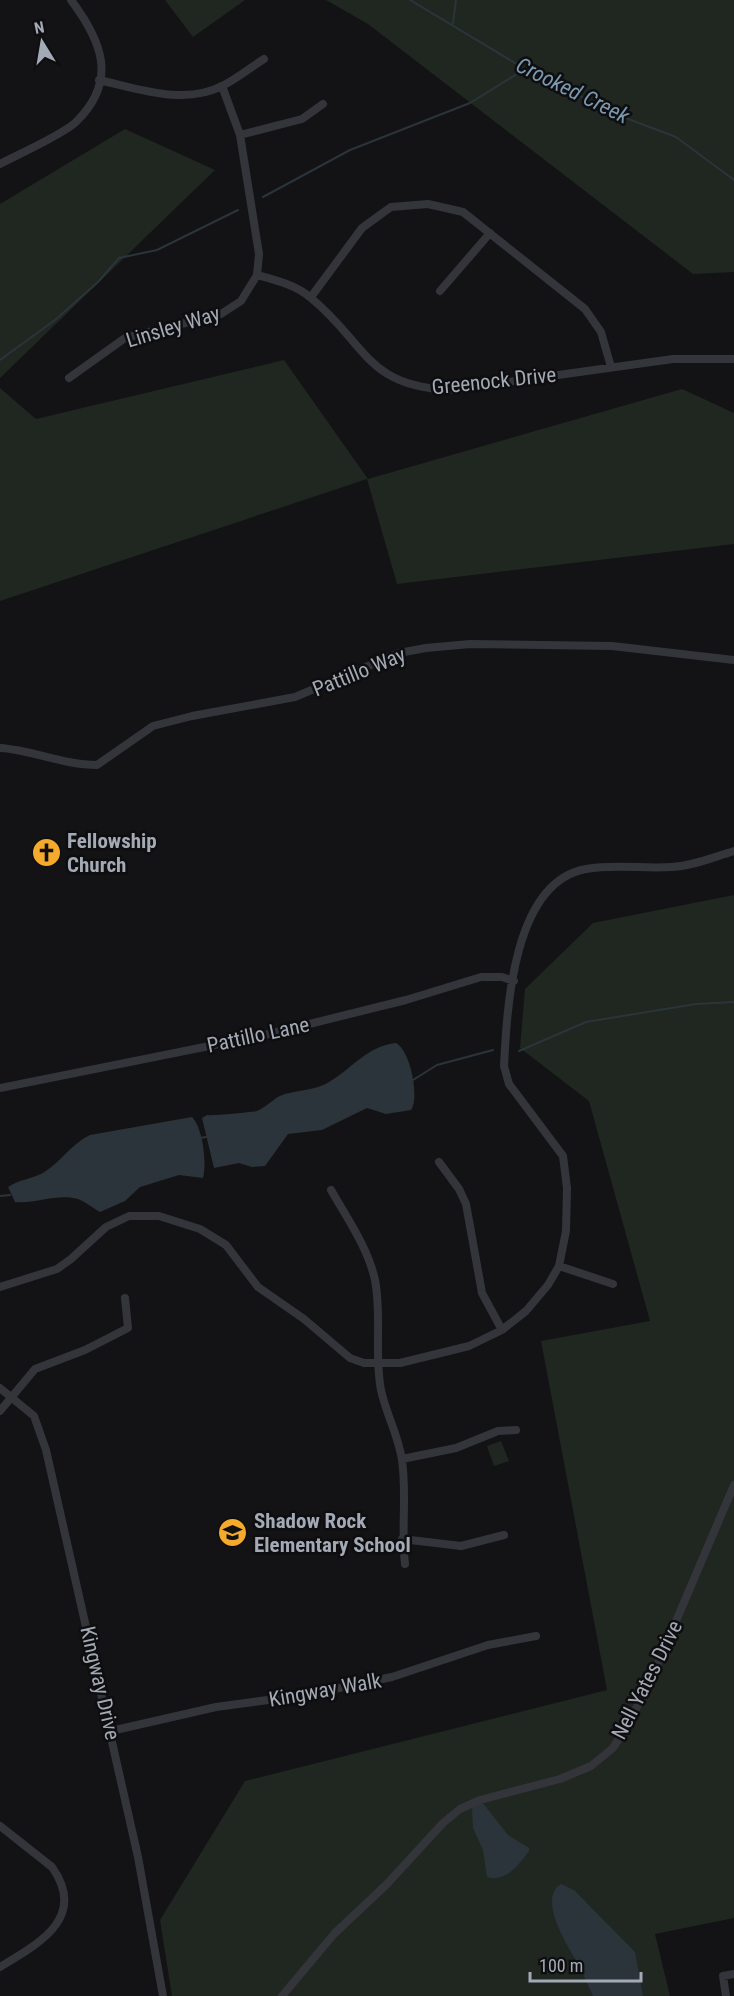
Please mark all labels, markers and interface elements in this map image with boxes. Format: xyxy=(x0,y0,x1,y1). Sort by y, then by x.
north arrow xyxy=(12,12,72,72)
text: N xyxy=(33,18,46,38)
water label: Crooked Creek xyxy=(512,52,634,129)
street label: Linsley Way xyxy=(123,301,223,353)
street label: Greenock Drive xyxy=(431,363,558,399)
street label: Pattillo Way xyxy=(309,642,409,702)
place label: Fellowship Church xyxy=(67,829,157,877)
church icon: Fellowship Church xyxy=(30,837,62,869)
street label: Pattillo Lane xyxy=(205,1012,311,1058)
place label: Shadow Rock Elementary School xyxy=(254,1509,411,1557)
school or university icon: Shadow Rock Elementary School xyxy=(217,1517,249,1549)
street label: Nell Yates Drive xyxy=(607,1616,687,1743)
street label: Kingway Drive xyxy=(75,1624,125,1742)
street label: Kingway Walk xyxy=(267,1668,384,1712)
scale bar xyxy=(530,1945,641,1983)
text: 100 m xyxy=(539,1955,583,1976)

